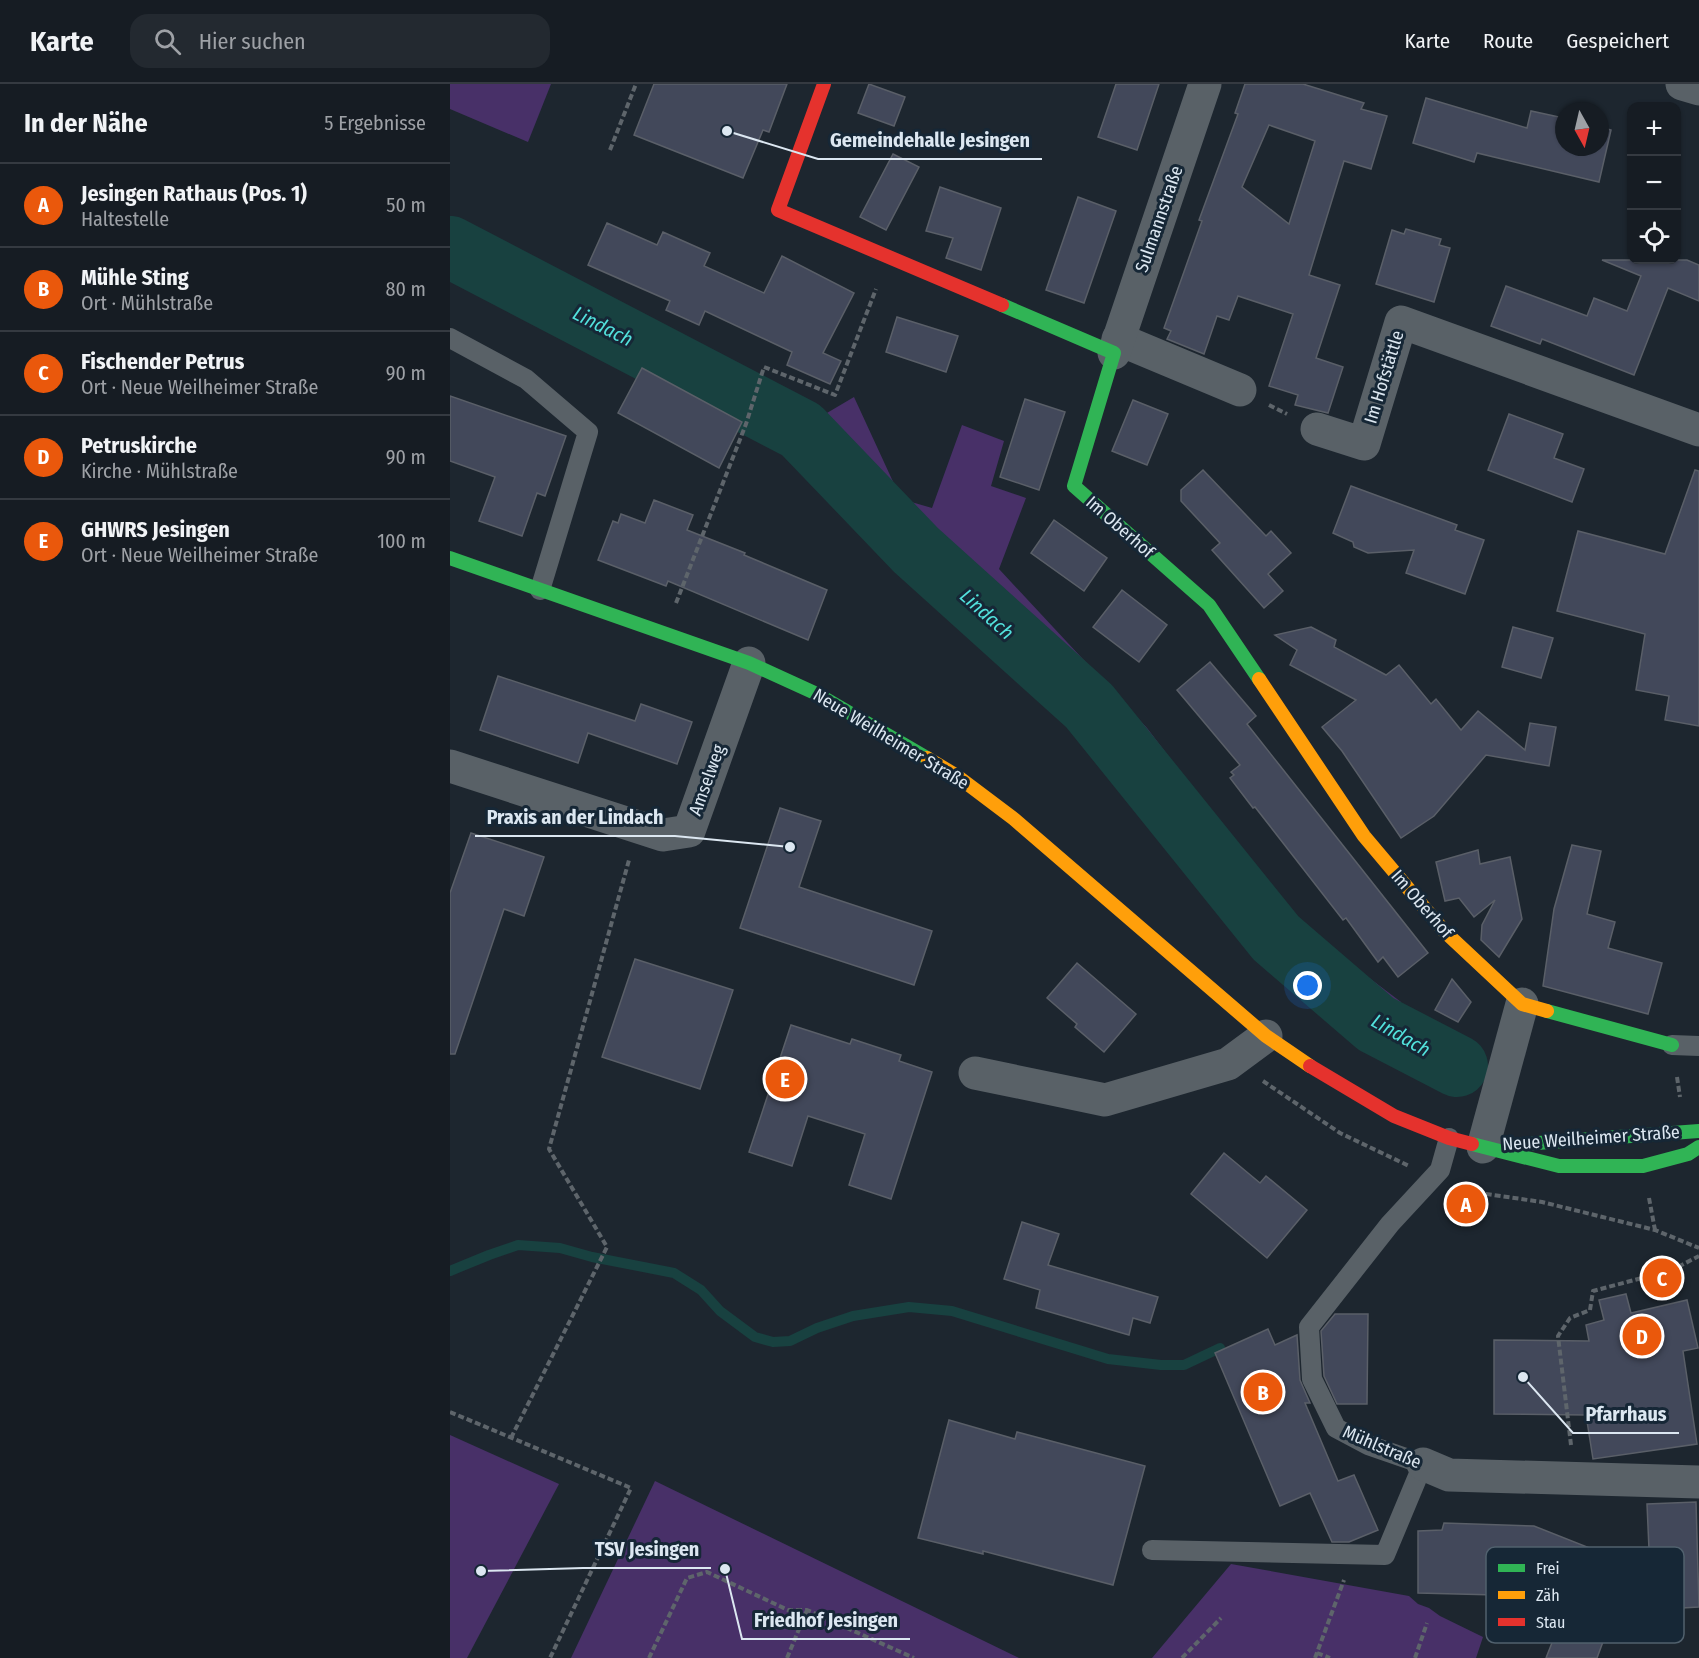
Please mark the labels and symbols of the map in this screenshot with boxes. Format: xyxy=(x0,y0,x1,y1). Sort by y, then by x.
north arrow xyxy=(1555,102,1609,156)
callout: Gemeindehalle Jesingen xyxy=(818,121,1042,159)
text: Gemeindehalle Jesingen xyxy=(830,128,1030,152)
street label: Sulmannstraße xyxy=(1130,163,1188,275)
water label: Lindach xyxy=(569,301,637,351)
street label: Im Hofstättle xyxy=(1359,328,1409,426)
street label: Im Oberhof xyxy=(1081,491,1160,564)
water label: Lindach xyxy=(955,584,1019,644)
street label: Neue Weilheimer Straße xyxy=(809,684,973,794)
street label: Amselweg xyxy=(684,741,730,818)
callout: Praxis an der Lindach xyxy=(475,798,675,836)
text: Praxis an der Lindach xyxy=(487,805,663,829)
street label: Im Oberhof xyxy=(1386,865,1459,944)
your location xyxy=(1293,971,1322,1000)
water label: Lindach xyxy=(1367,1009,1435,1061)
pin: E xyxy=(766,1056,804,1102)
street label: Neue Weilheimer Straße xyxy=(1502,1121,1681,1155)
pin: A xyxy=(1446,1182,1486,1226)
pin: C xyxy=(1642,1256,1682,1300)
pin: D xyxy=(1622,1314,1662,1358)
pin: B xyxy=(1244,1370,1282,1414)
callout: Pfarrhaus xyxy=(1573,1395,1679,1433)
text: Pfarrhaus xyxy=(1585,1402,1667,1426)
street label: Mühlstraße xyxy=(1339,1421,1425,1473)
callout: TSV Jesingen xyxy=(583,1530,711,1568)
text: TSV Jesingen xyxy=(595,1537,699,1561)
legend xyxy=(1486,1547,1684,1643)
text: Frei xyxy=(1536,1559,1560,1578)
text: Zäh xyxy=(1536,1586,1560,1605)
callout: Friedhof Jesingen xyxy=(742,1601,910,1639)
text: Friedhof Jesingen xyxy=(754,1608,898,1632)
text: Stau xyxy=(1536,1613,1565,1632)

